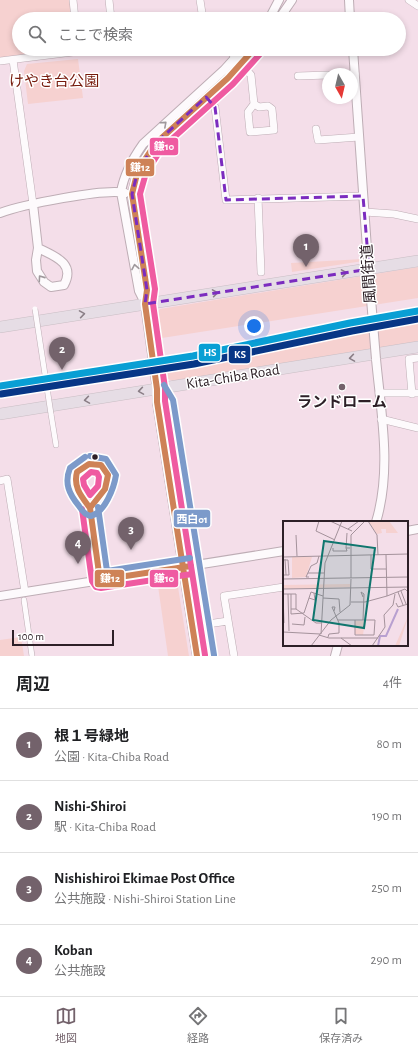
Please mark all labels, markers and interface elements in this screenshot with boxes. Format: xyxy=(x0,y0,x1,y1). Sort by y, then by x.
search box xyxy=(12,12,406,56)
icon: search xyxy=(26,23,48,45)
text: ここで検索 xyxy=(58,28,133,43)
north arrow xyxy=(322,68,358,104)
park label: けやき台公園 xyxy=(9,73,99,89)
one-way arrow xyxy=(159,122,167,129)
line badge: 鎌10 xyxy=(149,137,179,156)
text: 鎌10 xyxy=(154,140,175,152)
line badge: 鎌12 xyxy=(125,158,155,177)
text: 鎌12 xyxy=(130,161,150,173)
pin: 1 xyxy=(293,234,319,267)
street label: 風間街道 xyxy=(358,244,379,305)
one-way arrow xyxy=(131,264,139,270)
one-way arrow xyxy=(340,269,347,278)
one-way arrow xyxy=(39,275,46,282)
one-way arrow xyxy=(212,290,218,298)
one-way arrow xyxy=(79,310,85,319)
your location xyxy=(244,316,264,336)
pin: 2 xyxy=(49,337,75,370)
line badge: HS xyxy=(198,343,221,362)
line badge: KS xyxy=(228,345,251,364)
text: HS xyxy=(203,347,217,358)
text: KS xyxy=(234,349,246,360)
one-way arrow xyxy=(349,353,355,361)
street label: Kita-Chiba Road xyxy=(185,362,281,392)
marker: ランドローム xyxy=(337,382,347,392)
one-way arrow xyxy=(138,386,144,395)
one-way arrow xyxy=(84,395,90,404)
place label: ランドローム xyxy=(297,395,387,410)
unlabelled marker xyxy=(90,452,100,462)
line badge: 西白01 xyxy=(173,509,211,528)
text: 西白01 xyxy=(176,513,208,525)
pin: 3 xyxy=(118,517,144,550)
inset map xyxy=(283,521,408,646)
pin: 4 xyxy=(65,531,91,564)
line badge: 鎌12 xyxy=(94,569,125,588)
line badge: 鎌10 xyxy=(149,569,179,588)
text: 鎌12 xyxy=(100,572,120,584)
text: 鎌10 xyxy=(154,572,175,584)
scale bar xyxy=(12,628,114,647)
text: 100 m xyxy=(18,631,44,642)
text: 周辺 xyxy=(16,676,50,693)
text: 4件 xyxy=(383,677,402,690)
text: 根１号緑地 xyxy=(54,729,129,744)
text: 1 xyxy=(27,738,31,751)
text: 80 m xyxy=(376,738,402,751)
text: 公園 · Kita-Chiba Road xyxy=(54,751,169,764)
text: Nishi-Shiroi xyxy=(54,799,126,814)
text: 2 xyxy=(26,810,32,823)
text: 190 m xyxy=(372,810,402,823)
text: 駅 · Kita-Chiba Road xyxy=(54,821,156,834)
text: Nishishiroi Ekimae Post Office xyxy=(54,871,235,886)
text: 3 xyxy=(26,882,32,895)
text: 250 m xyxy=(371,882,402,895)
text: 公共施設 · Nishi-Shiroi Station Line xyxy=(54,893,236,906)
text: Koban xyxy=(54,943,93,958)
text: 4 xyxy=(26,954,32,967)
text: 290 m xyxy=(371,954,402,967)
text: 公共施設 xyxy=(54,965,106,978)
tab: 地図 xyxy=(55,1005,77,1045)
tab: 経路 xyxy=(187,1005,209,1045)
tab: 保存済み xyxy=(319,1005,363,1045)

